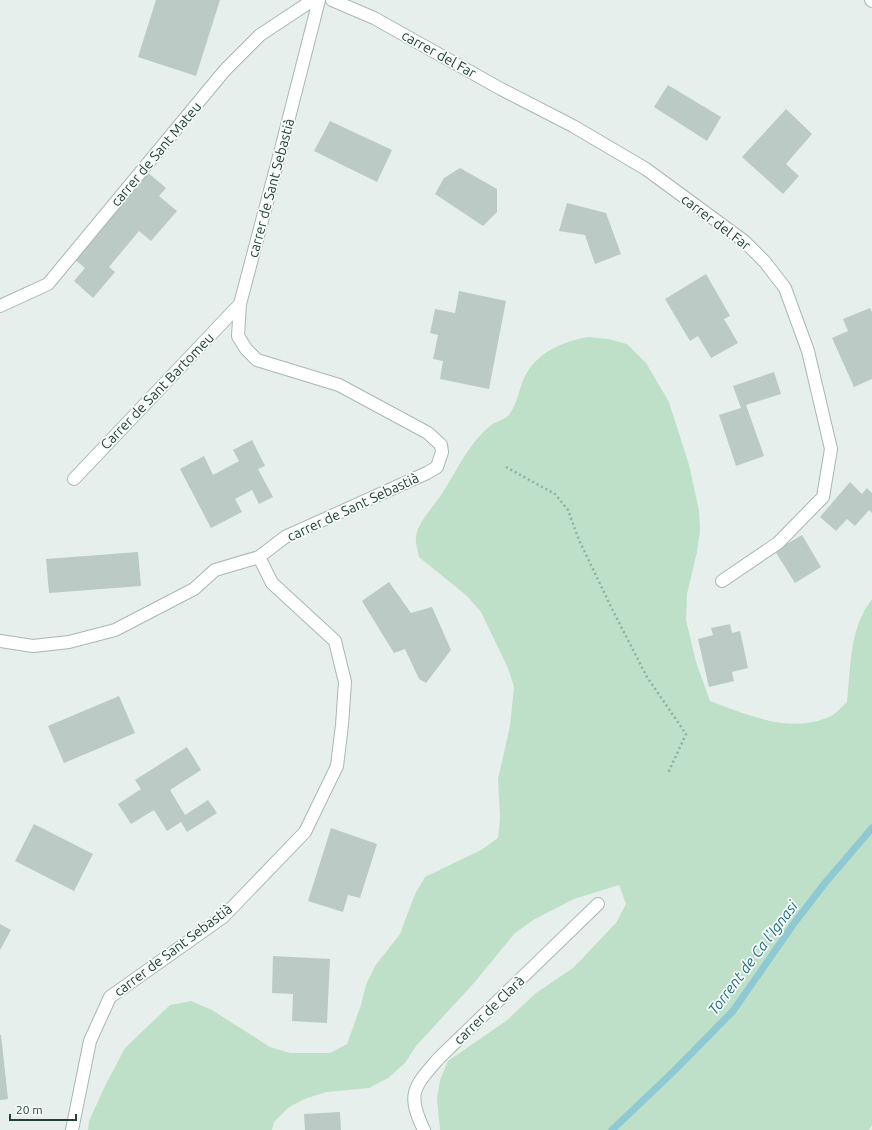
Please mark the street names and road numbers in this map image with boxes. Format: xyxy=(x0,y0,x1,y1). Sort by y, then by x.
street label: carrer del Far xyxy=(399,27,480,81)
street label: carrer de Sant Mateu xyxy=(108,99,204,209)
street label: carrer de Sant Sebastià xyxy=(245,117,297,259)
street label: carrer del Far xyxy=(678,191,754,254)
street label: Carrer de Sant Bartomeu xyxy=(97,329,217,453)
street label: carrer de Sant Sebastià xyxy=(285,469,421,545)
street label: carrer de Sant Sebastià xyxy=(111,900,235,1000)
street label: carrer de Clarà xyxy=(450,972,528,1048)

